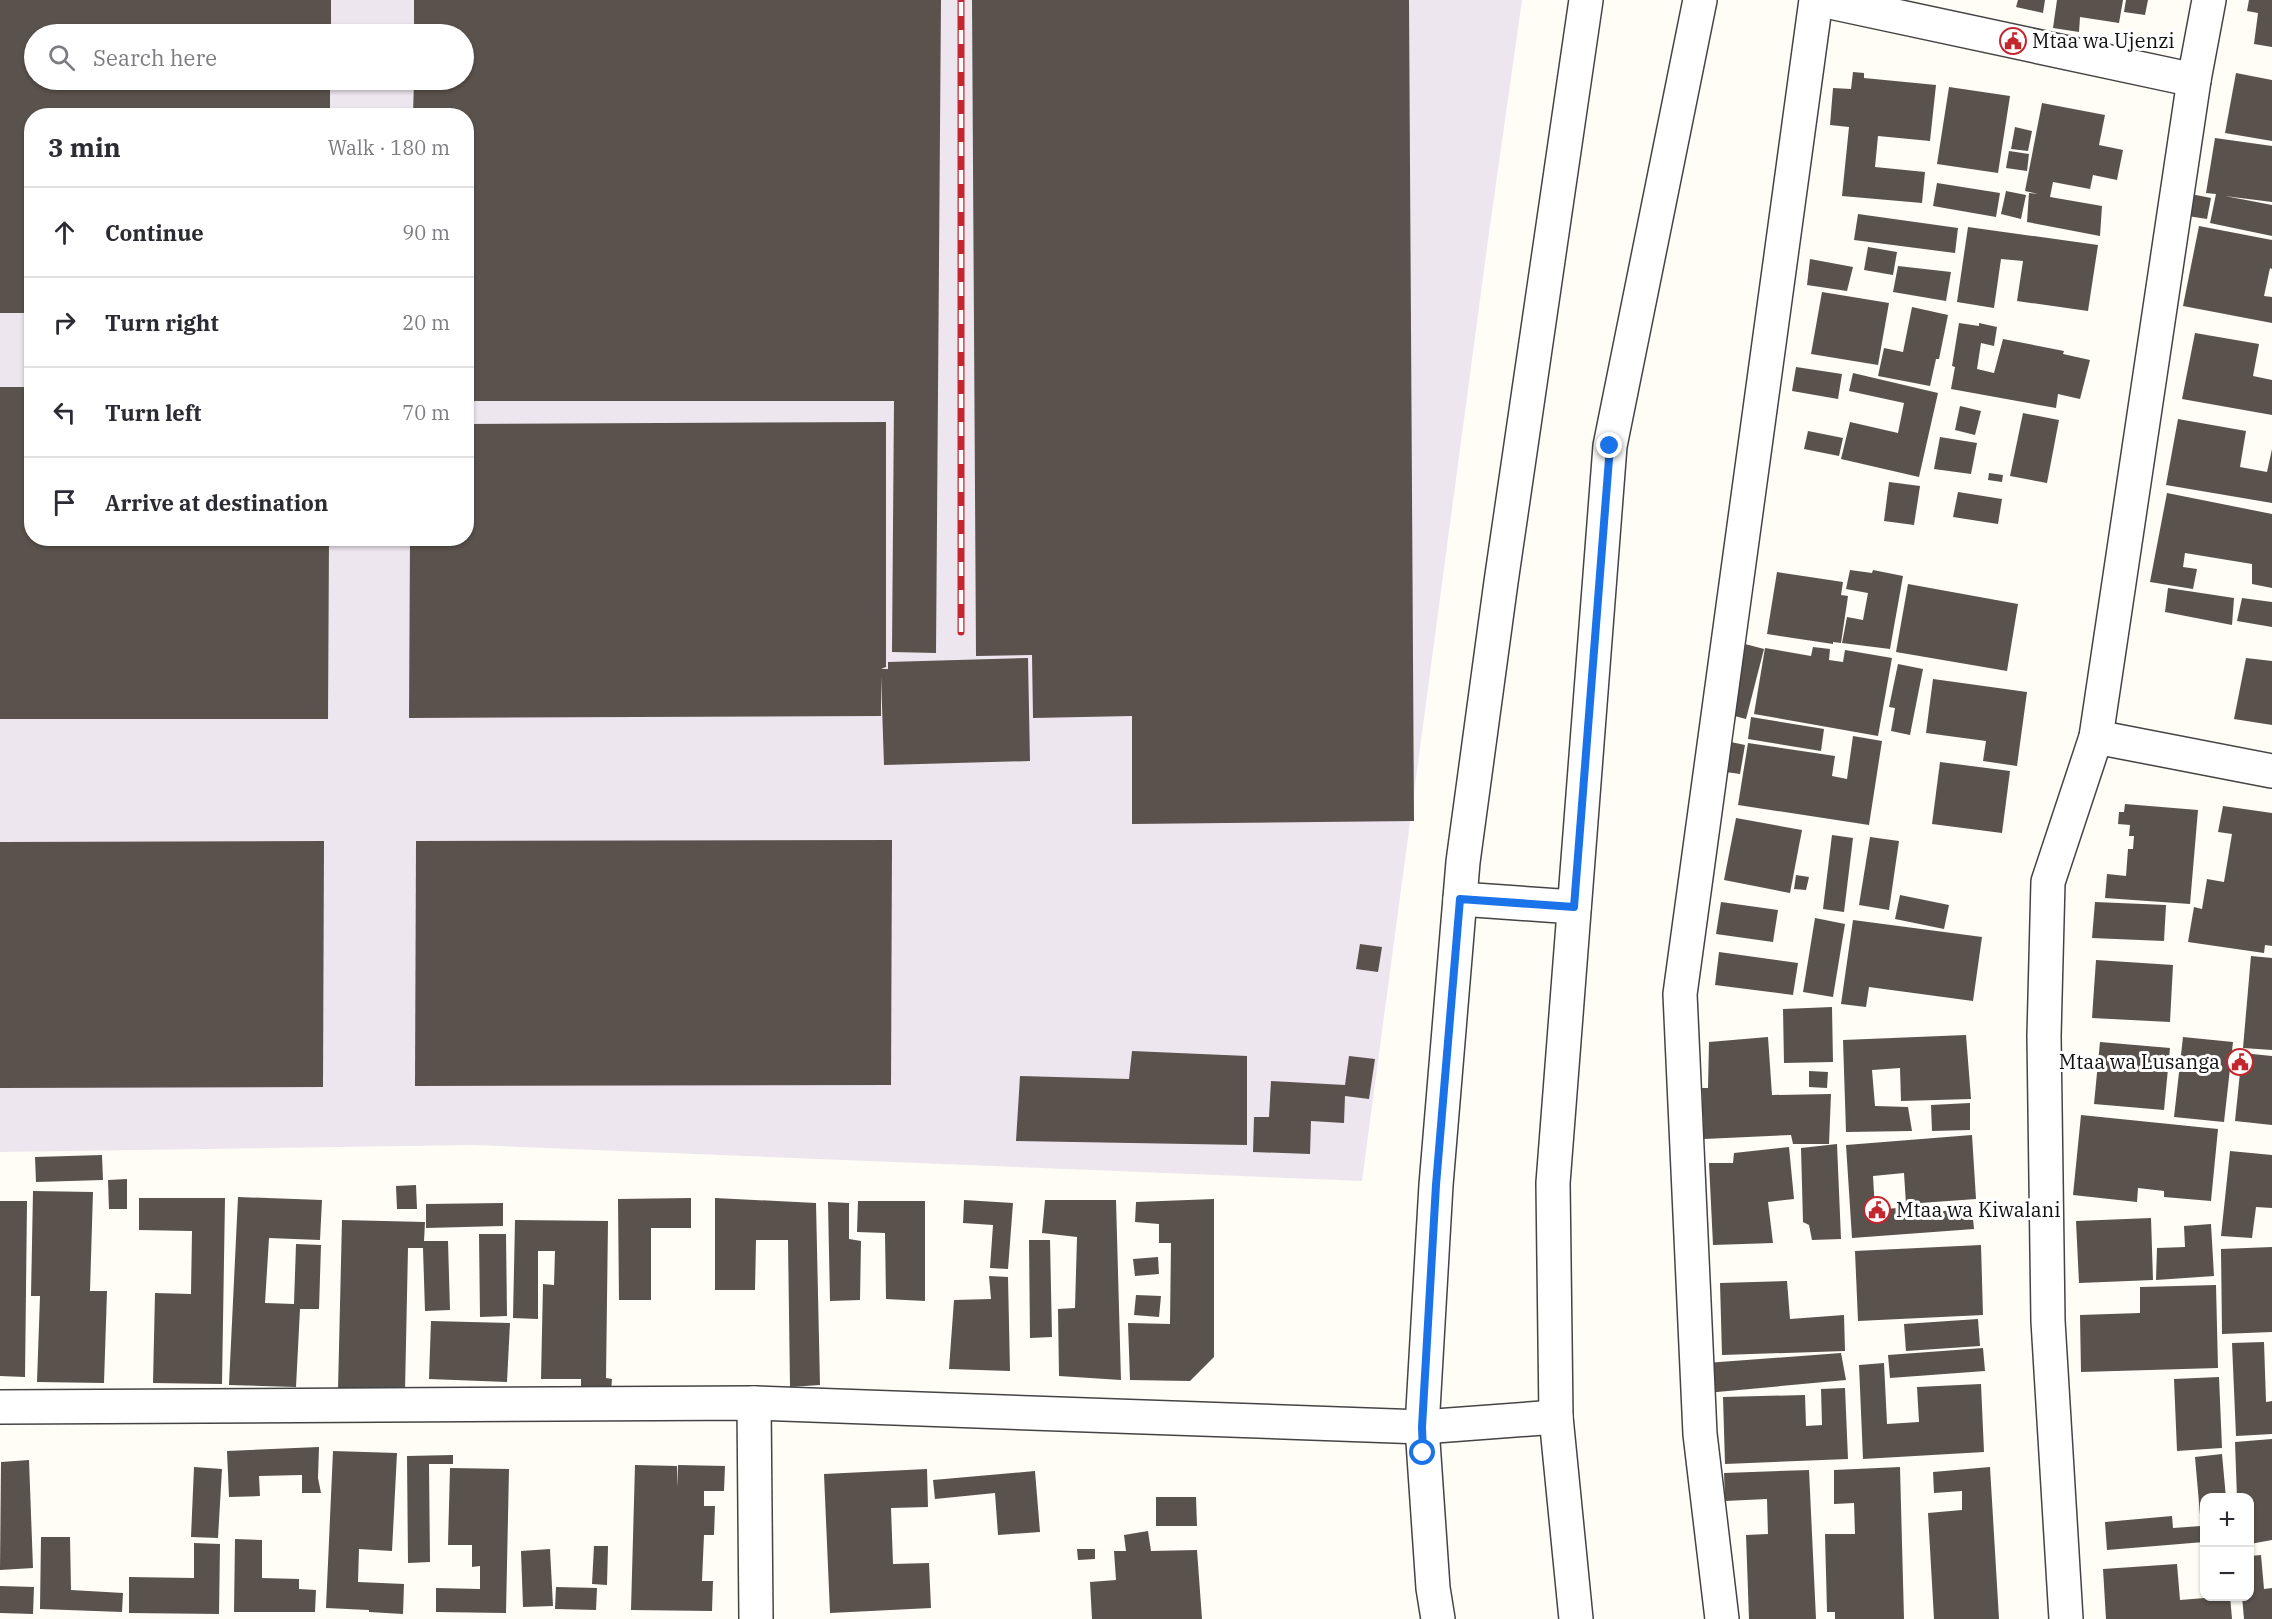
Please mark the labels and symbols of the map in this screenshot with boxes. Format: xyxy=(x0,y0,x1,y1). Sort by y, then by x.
public building icon: Mtaa wa Ujenzi xyxy=(1998,26,2028,56)
place label: Mtaa wa Ujenzi xyxy=(2032,27,2175,54)
route end xyxy=(1596,432,1622,458)
public building icon: Mtaa wa Lusanga xyxy=(2225,1047,2255,1077)
place label: Mtaa wa Lusanga xyxy=(2059,1048,2220,1075)
public building icon: Mtaa wa Kiwalani xyxy=(1862,1195,1892,1225)
place label: Mtaa wa Kiwalani xyxy=(1896,1196,2061,1223)
route start xyxy=(1409,1439,1435,1465)

